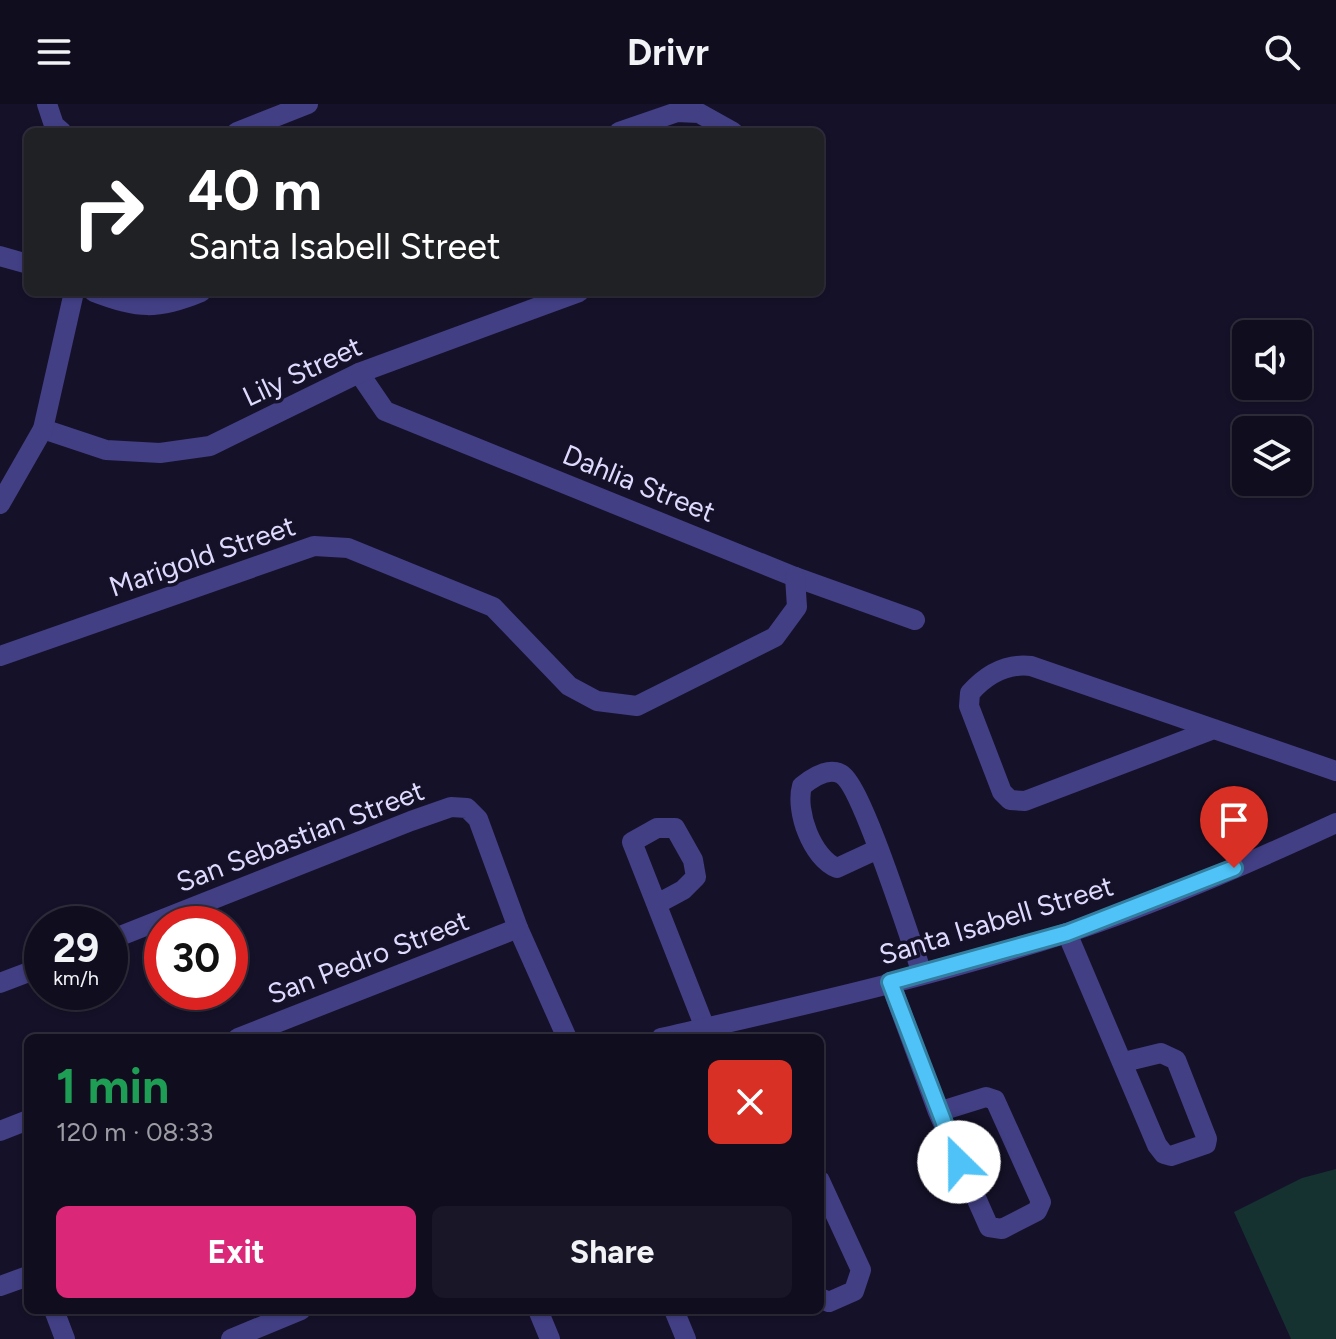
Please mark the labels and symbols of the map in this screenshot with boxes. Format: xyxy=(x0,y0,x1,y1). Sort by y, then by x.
street label: Lily Street xyxy=(237,329,367,413)
street label: Dahlia Street xyxy=(558,437,720,529)
street label: Marigold Street xyxy=(105,508,299,604)
street label: San Sebastian Street xyxy=(171,773,429,899)
pin xyxy=(1200,786,1268,868)
street label: Santa Isabell Street xyxy=(875,868,1117,972)
street label: San Pedro Street xyxy=(263,903,473,1011)
speed limit sign: 30 xyxy=(144,906,248,1010)
position arrow xyxy=(917,1120,1001,1204)

